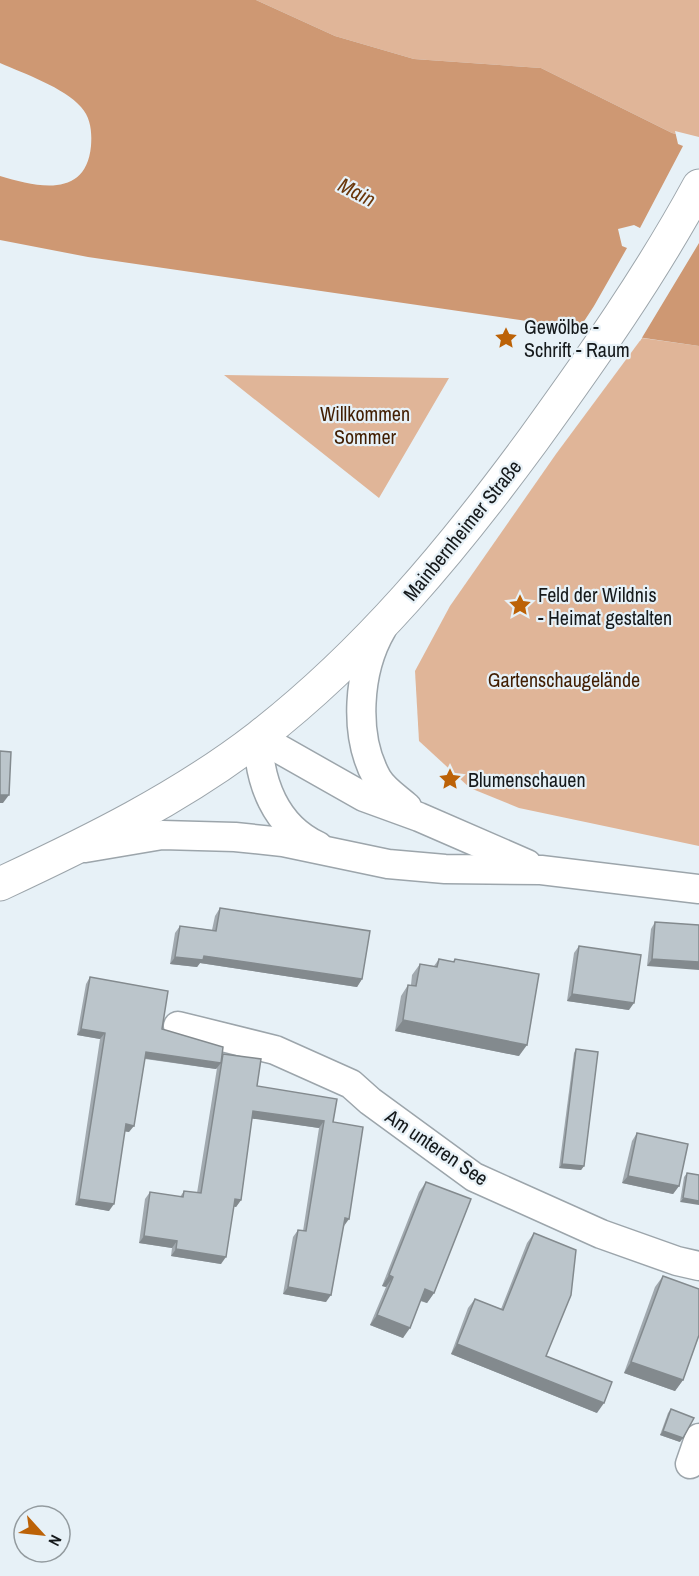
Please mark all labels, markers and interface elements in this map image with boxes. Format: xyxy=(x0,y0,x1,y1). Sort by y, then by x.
water label: Main xyxy=(333,170,381,214)
place label: Gewölbe - Schrift - Raum xyxy=(524,313,630,363)
place icon: Gewölbe - Schrift - Raum xyxy=(493,325,519,351)
park label: Willkommen Sommer xyxy=(320,400,410,450)
street label: Mainbernheimer Straße xyxy=(397,454,527,606)
place label: Feld der Wildnis - Heimat gestalten xyxy=(538,581,672,631)
place icon: Feld der Wildnis - Heimat gestalten xyxy=(507,592,533,618)
park label: Gartenschaugelände xyxy=(488,666,640,693)
place icon: Blumenschauen xyxy=(437,766,463,792)
place label: Blumenschauen xyxy=(468,766,586,793)
street label: Am unteren See xyxy=(379,1102,494,1191)
north arrow xyxy=(12,1504,72,1564)
text: N xyxy=(43,1532,67,1550)

